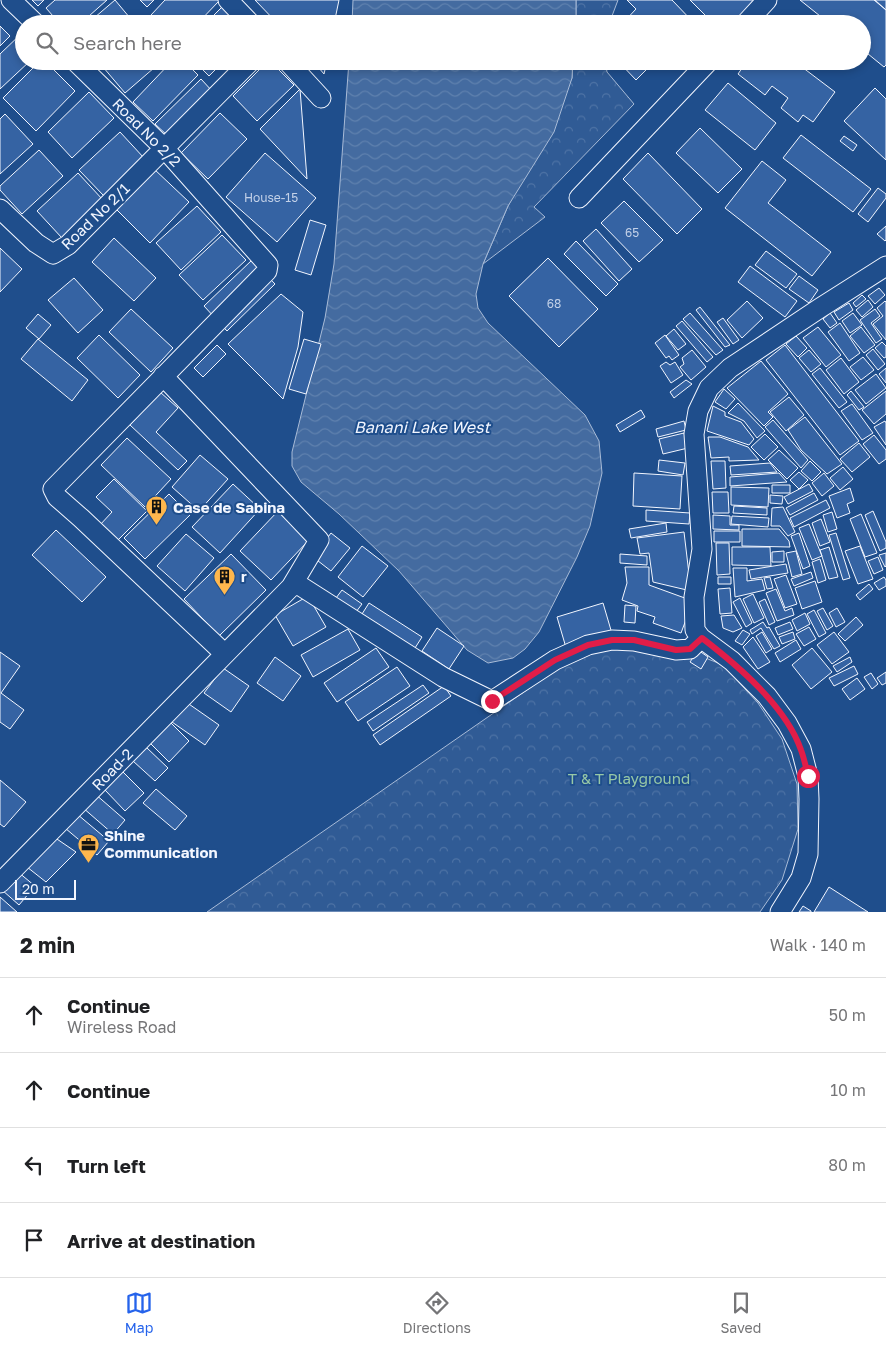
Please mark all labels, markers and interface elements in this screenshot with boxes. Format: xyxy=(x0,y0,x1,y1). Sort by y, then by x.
search box xyxy=(15,15,871,70)
icon: search xyxy=(33,29,61,57)
text: Search here xyxy=(73,31,182,54)
street label: Road No 2/2 xyxy=(109,94,185,170)
street label: Road No 2/1 xyxy=(57,179,133,253)
house number: House-15 xyxy=(244,190,298,205)
house number: 65 xyxy=(625,225,639,240)
house number: 68 xyxy=(547,296,561,311)
water label: Banani Lake West xyxy=(354,417,492,437)
building icon: Case de Sabina xyxy=(145,495,169,526)
place label: Case de Sabina xyxy=(173,498,285,516)
building icon: r xyxy=(213,564,237,595)
place label: r xyxy=(241,567,247,585)
route end xyxy=(481,690,504,713)
street label: Road-2 xyxy=(88,744,136,794)
route start xyxy=(797,765,820,788)
park label: T & T Playground xyxy=(568,769,690,787)
place label: Shine Communication xyxy=(104,826,218,861)
office icon: Shine Communication xyxy=(76,832,100,863)
scale bar xyxy=(15,877,76,900)
text: 20 m xyxy=(22,880,55,897)
text: 2 min xyxy=(20,932,75,958)
text: Walk · 140 m xyxy=(770,935,866,955)
text: Continue xyxy=(67,994,150,1017)
icon: ahead xyxy=(20,1001,48,1029)
text: 50 m xyxy=(829,1005,866,1025)
text: Wireless Road xyxy=(67,1017,176,1037)
icon: ahead xyxy=(20,1076,48,1104)
text: Continue xyxy=(67,1079,150,1102)
text: 10 m xyxy=(830,1080,866,1100)
icon: left xyxy=(20,1151,48,1179)
text: Turn left xyxy=(67,1154,146,1177)
text: 80 m xyxy=(828,1155,866,1175)
icon: arrive xyxy=(20,1226,48,1254)
text: Arrive at destination xyxy=(67,1229,255,1252)
tab: Map xyxy=(125,1289,153,1336)
tab: Directions xyxy=(403,1289,471,1336)
tab: Saved xyxy=(720,1289,761,1336)

